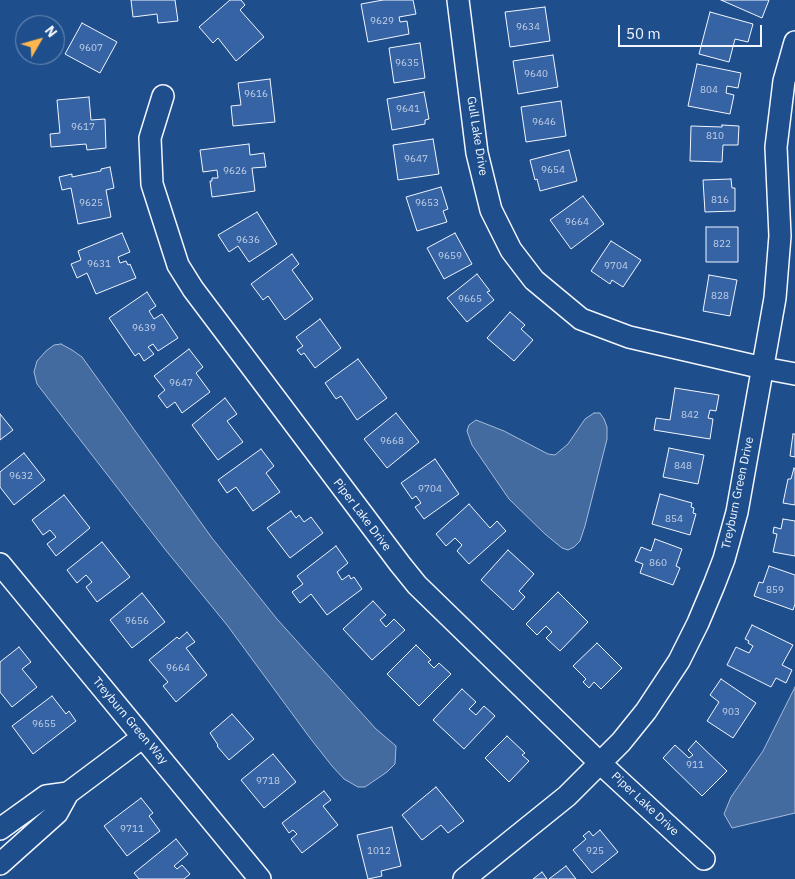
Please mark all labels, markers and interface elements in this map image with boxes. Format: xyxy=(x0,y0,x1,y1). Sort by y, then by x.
north arrow xyxy=(15,15,65,65)
house number: 9629 xyxy=(370,15,394,27)
scale bar xyxy=(620,15,764,47)
house number: 9634 xyxy=(516,21,540,33)
text: N xyxy=(41,22,61,41)
text: 50 m xyxy=(626,24,661,43)
house number: 9607 xyxy=(79,42,103,54)
house number: 9635 xyxy=(395,57,419,69)
house number: 9640 xyxy=(524,68,548,80)
house number: 804 xyxy=(700,84,718,96)
house number: 9616 xyxy=(244,88,268,100)
street label: Gull Lake Drive xyxy=(464,95,490,177)
house number: 9641 xyxy=(396,103,420,115)
house number: 9646 xyxy=(532,116,556,128)
house number: 9617 xyxy=(71,121,95,133)
house number: 810 xyxy=(706,130,724,142)
house number: 9647 xyxy=(404,153,428,165)
house number: 9654 xyxy=(541,164,565,176)
house number: 9626 xyxy=(223,165,247,177)
house number: 816 xyxy=(711,194,729,206)
house number: 9625 xyxy=(79,197,103,209)
house number: 9653 xyxy=(415,197,439,209)
house number: 9664 xyxy=(565,216,589,228)
house number: 9636 xyxy=(236,234,260,246)
house number: 822 xyxy=(713,238,731,250)
house number: 9659 xyxy=(438,250,462,262)
house number: 9631 xyxy=(87,258,111,270)
house number: 9704 xyxy=(604,260,628,272)
house number: 828 xyxy=(711,290,729,302)
house number: 9665 xyxy=(458,293,482,305)
house number: 9639 xyxy=(132,322,156,334)
house number: 9647 xyxy=(169,377,193,389)
house number: 842 xyxy=(681,409,699,421)
house number: 9668 xyxy=(380,435,404,447)
street label: Treyburn Green Drive xyxy=(719,436,757,550)
house number: 848 xyxy=(674,460,692,472)
house number: 9632 xyxy=(9,470,33,482)
street label: Piper Lake Drive xyxy=(330,476,394,554)
house number: 9704 xyxy=(418,483,442,495)
house number: 854 xyxy=(665,513,683,525)
house number: 860 xyxy=(649,557,667,569)
house number: 859 xyxy=(766,584,784,596)
house number: 9656 xyxy=(125,615,149,627)
house number: 9664 xyxy=(166,662,190,674)
street label: Treyburn Green Way xyxy=(89,674,171,768)
house number: 903 xyxy=(722,706,740,718)
house number: 9655 xyxy=(32,718,56,730)
house number: 911 xyxy=(686,759,704,771)
street label: Piper Lake Drive xyxy=(608,769,682,839)
house number: 9718 xyxy=(256,775,280,787)
house number: 9711 xyxy=(120,823,144,835)
house number: 1012 xyxy=(367,845,391,857)
house number: 925 xyxy=(586,845,604,857)

